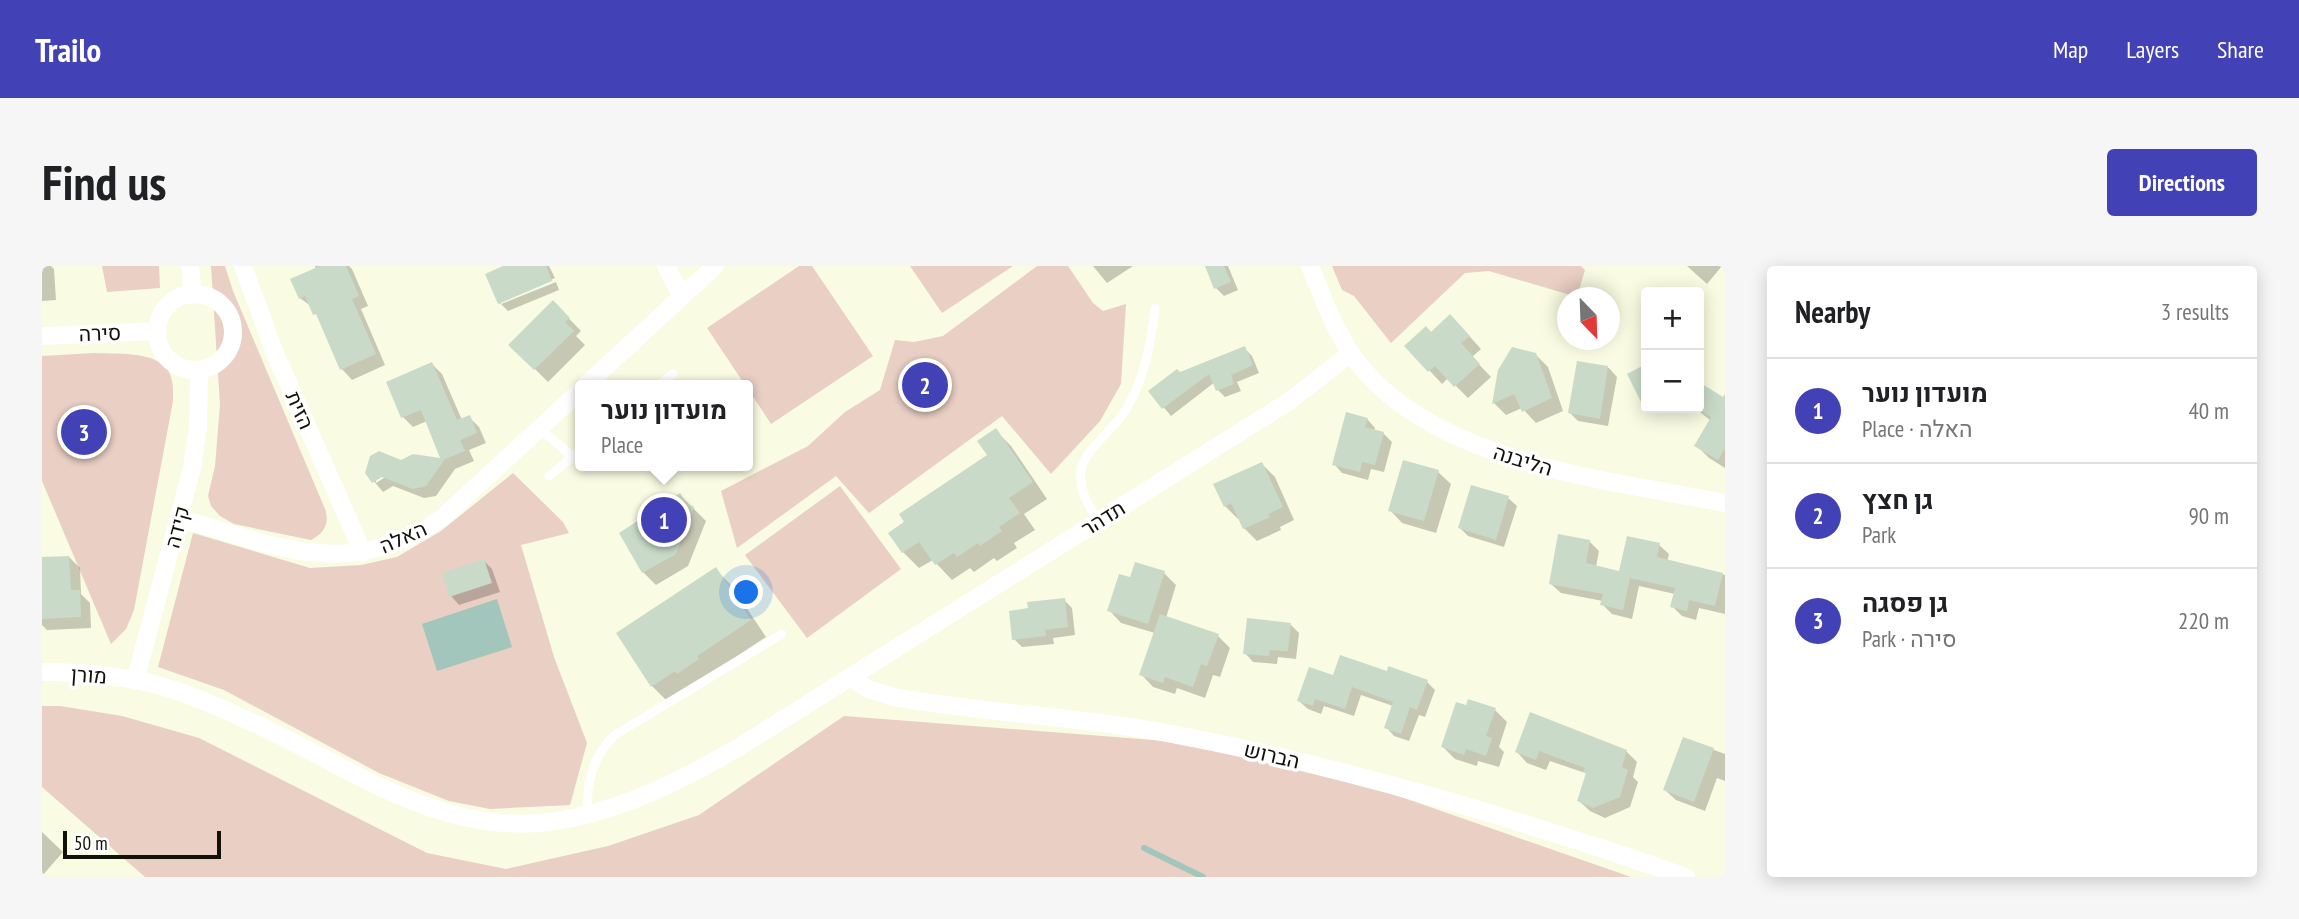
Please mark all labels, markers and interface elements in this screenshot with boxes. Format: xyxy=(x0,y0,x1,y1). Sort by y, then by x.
text: Trailo xyxy=(35,28,101,71)
text: Map xyxy=(2053,34,2088,65)
text: Layers xyxy=(2126,34,2179,65)
text: Share xyxy=(2217,34,2264,65)
button: Directions xyxy=(2107,149,2257,216)
text: Find us xyxy=(42,150,166,214)
north arrow xyxy=(1557,287,1620,350)
map controls xyxy=(1641,287,1704,413)
button: + xyxy=(1641,287,1704,350)
text: Nearby xyxy=(1795,292,1870,331)
text: 3 results xyxy=(2161,297,2229,326)
street label: סירה xyxy=(78,319,122,347)
button: − xyxy=(1641,350,1704,413)
pin: 2 xyxy=(902,359,948,411)
text: מועדון נוער xyxy=(1862,376,1988,409)
popup xyxy=(575,380,753,471)
street label: הזית xyxy=(280,387,320,433)
text: מועדון נוער xyxy=(601,393,727,426)
text: 1 xyxy=(1813,396,1824,425)
text: 40 m xyxy=(2188,396,2229,425)
pin: 3 xyxy=(61,406,107,458)
text: Place · האלה xyxy=(1862,414,1973,443)
text: Place xyxy=(601,430,643,459)
street label: הליבנה xyxy=(1490,438,1556,482)
text: גן חצץ xyxy=(1862,483,1934,516)
pin: 1 xyxy=(641,494,687,546)
street label: תדהר xyxy=(1076,494,1130,542)
text: 2 xyxy=(1813,501,1824,530)
text: 90 m xyxy=(2188,501,2229,530)
street label: קידה xyxy=(158,503,196,551)
street label: האלה xyxy=(375,515,431,559)
text: Park xyxy=(1862,520,1896,549)
your location xyxy=(729,575,763,609)
text: גן פסגה xyxy=(1862,586,1948,619)
text: 3 xyxy=(1813,606,1824,635)
text: 220 m xyxy=(2178,606,2229,635)
text: Park · סירה xyxy=(1862,624,1957,653)
street label: מורן xyxy=(70,660,108,690)
street label: הברוש xyxy=(1241,735,1303,775)
scale bar xyxy=(63,828,220,860)
text: 50 m xyxy=(74,831,108,855)

